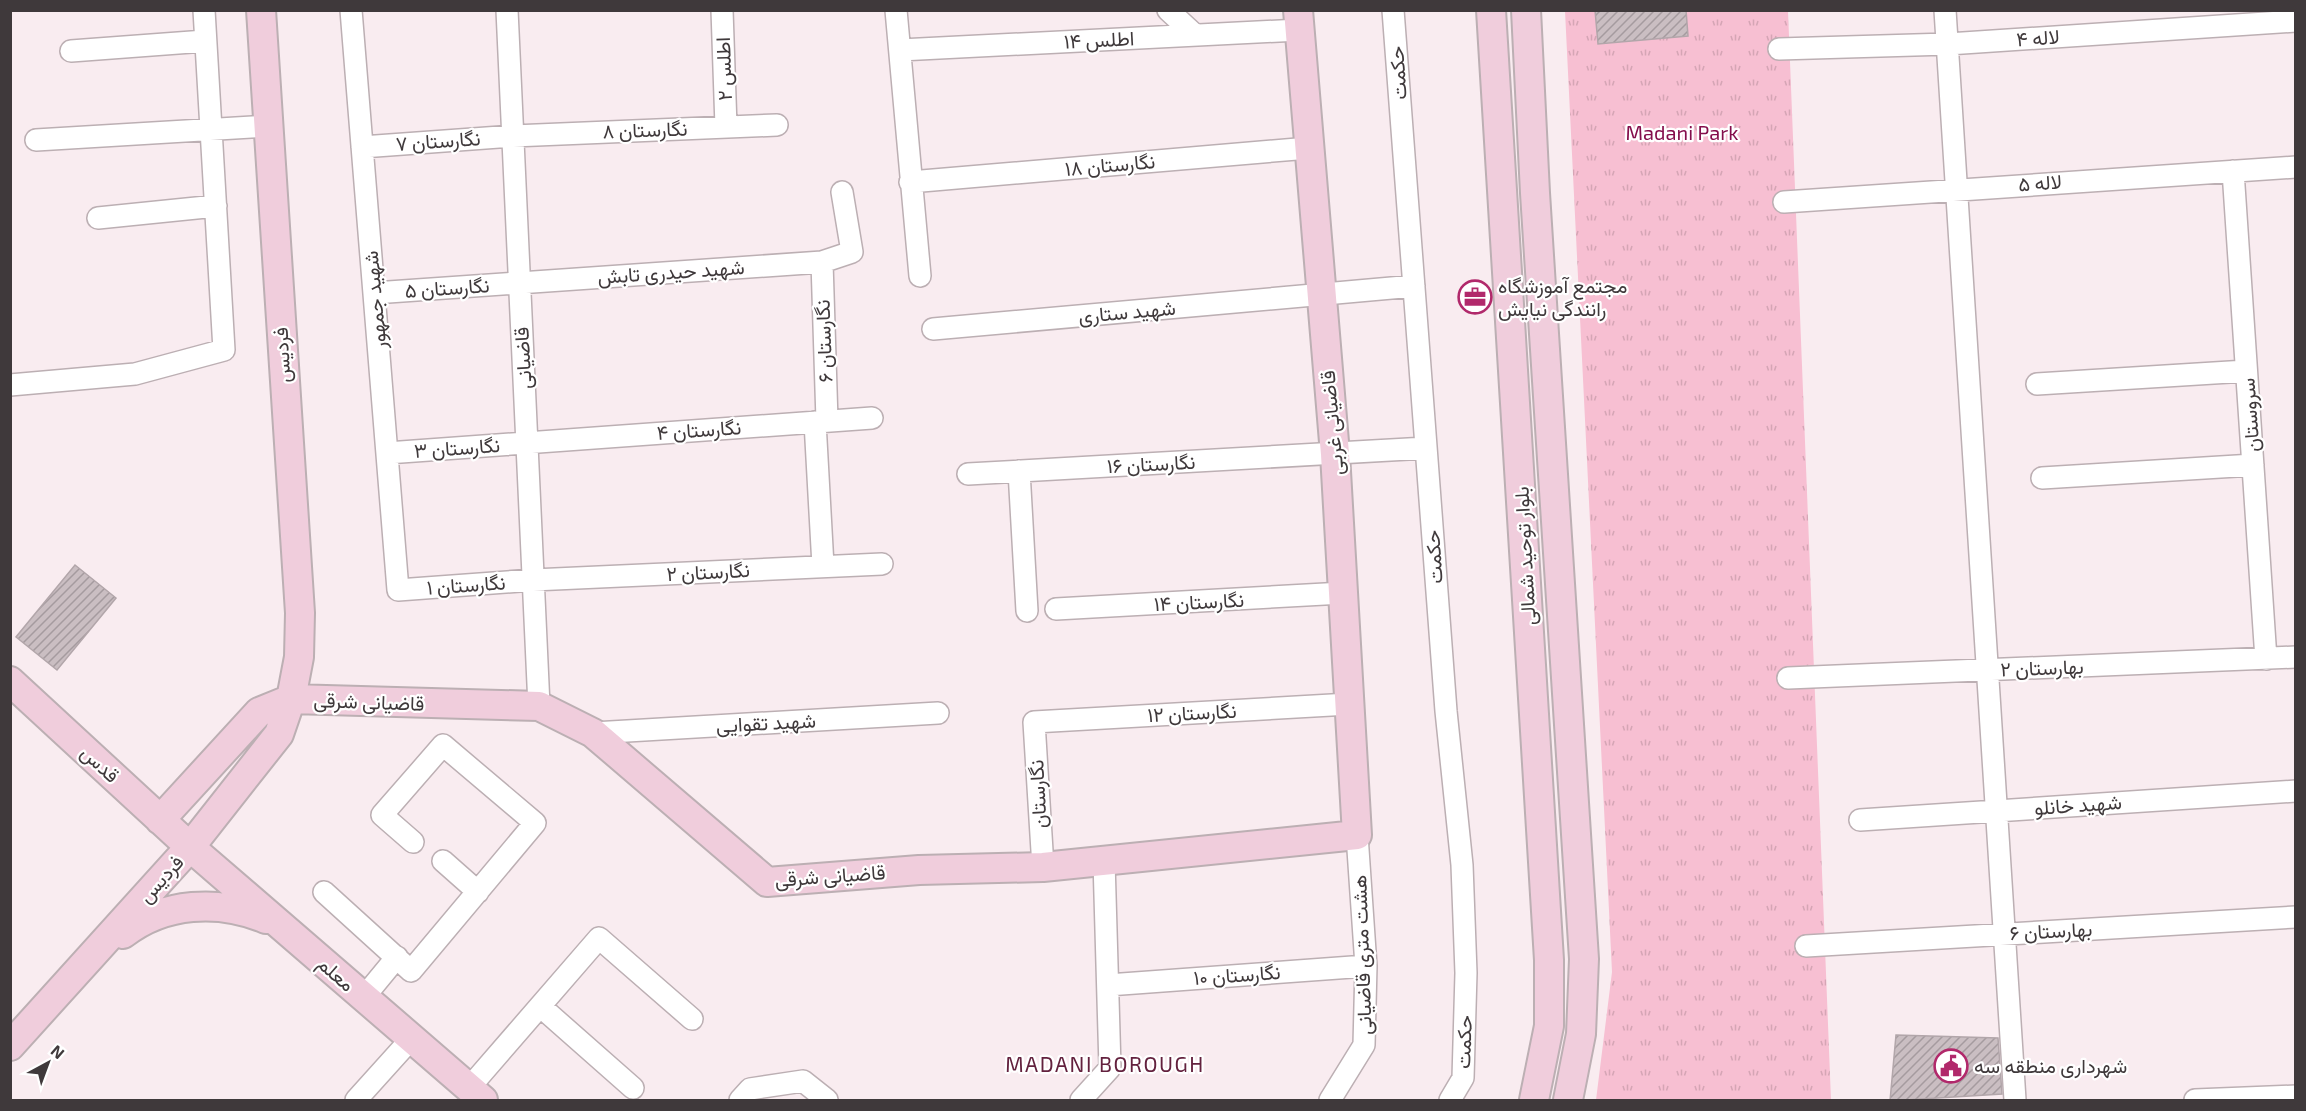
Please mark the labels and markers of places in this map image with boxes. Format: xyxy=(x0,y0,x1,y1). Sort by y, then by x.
place label: مجتمع آموزشگاه رانندگی نیایش xyxy=(1498,273,1627,322)
office icon: مجتمع آموزشگاه رانندگی نیایش xyxy=(1457,279,1493,315)
public building icon: شهرداری منطقه سه xyxy=(1933,1048,1969,1084)
place label: شهرداری منطقه سه xyxy=(1974,1053,2127,1079)

